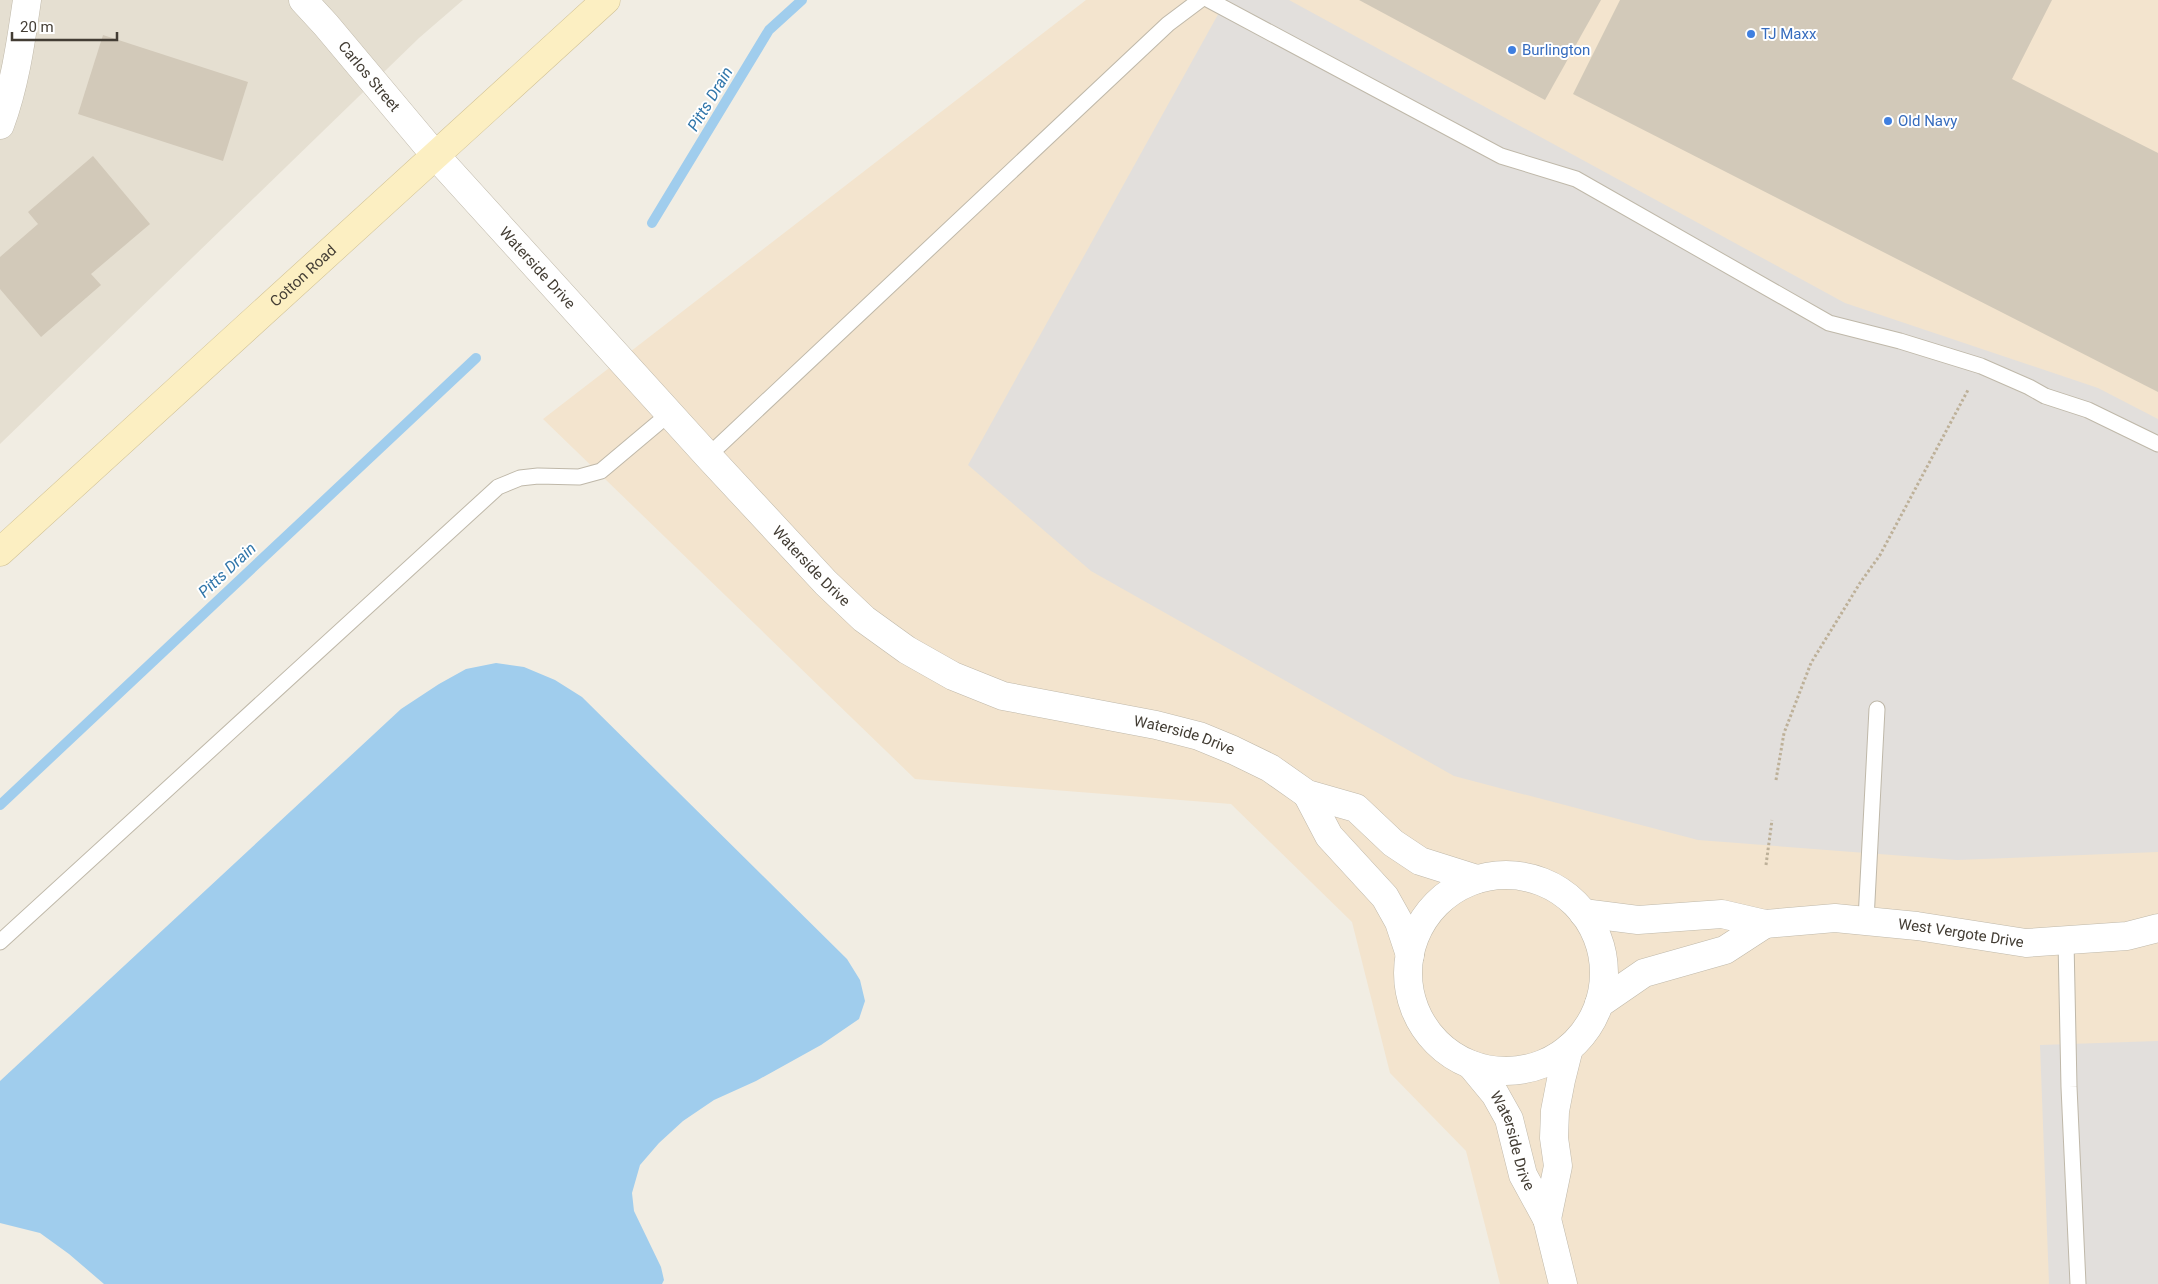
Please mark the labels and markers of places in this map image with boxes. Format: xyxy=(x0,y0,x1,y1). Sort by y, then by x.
place label: TJ Maxx xyxy=(1761,25,1817,43)
marker: TJ Maxx xyxy=(1745,28,1757,40)
place label: Burlington xyxy=(1522,41,1590,59)
marker: Burlington xyxy=(1506,44,1518,56)
place label: Old Navy xyxy=(1898,112,1957,130)
marker: Old Navy xyxy=(1882,115,1894,127)

